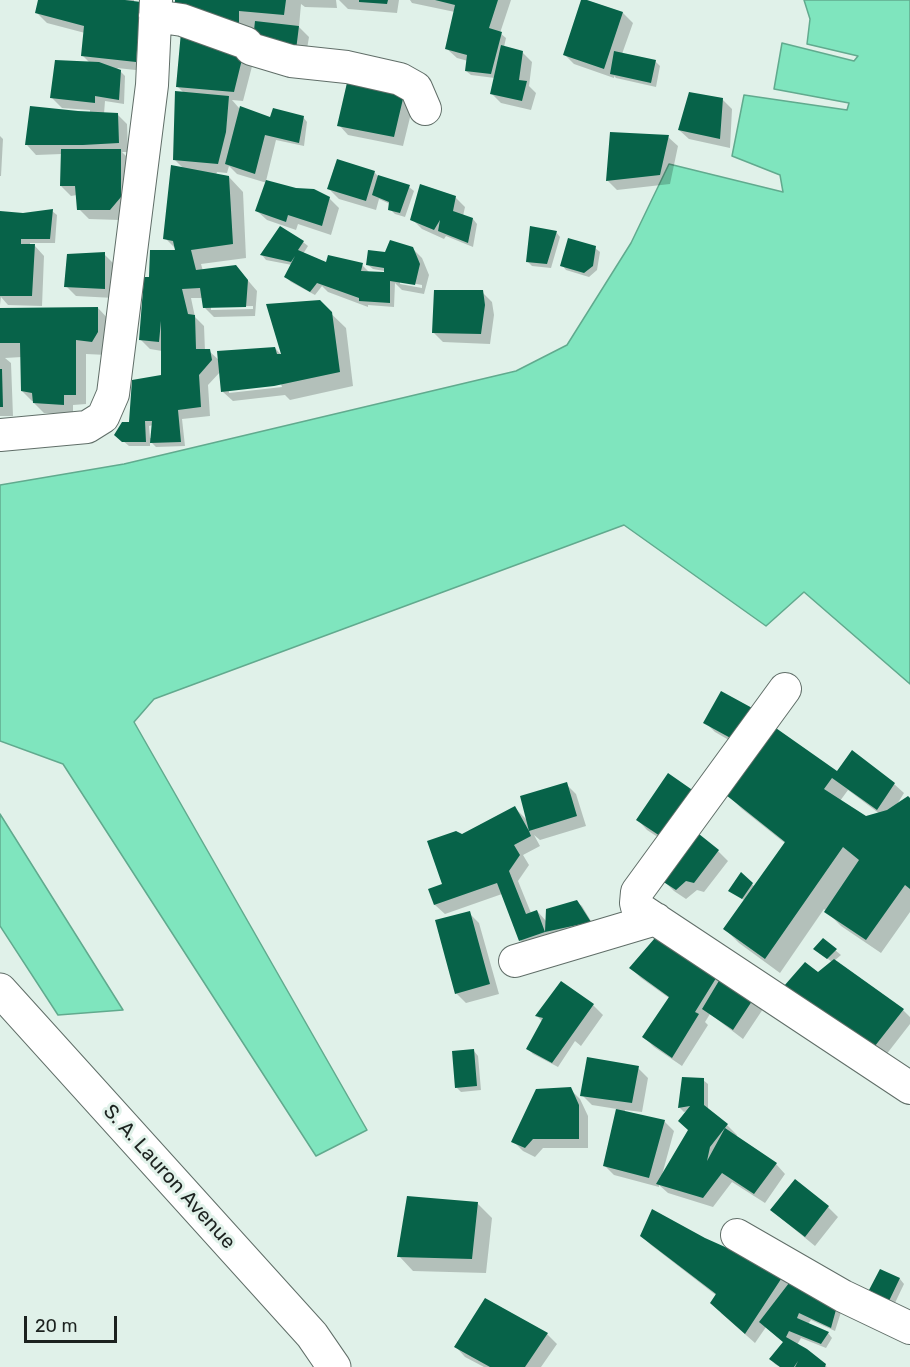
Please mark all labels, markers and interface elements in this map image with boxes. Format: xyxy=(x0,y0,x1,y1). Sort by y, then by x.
street label: S. A. Lauron Avenue xyxy=(98,1100,240,1254)
scale bar xyxy=(27,1304,120,1342)
text: 20 m xyxy=(35,1315,77,1337)

